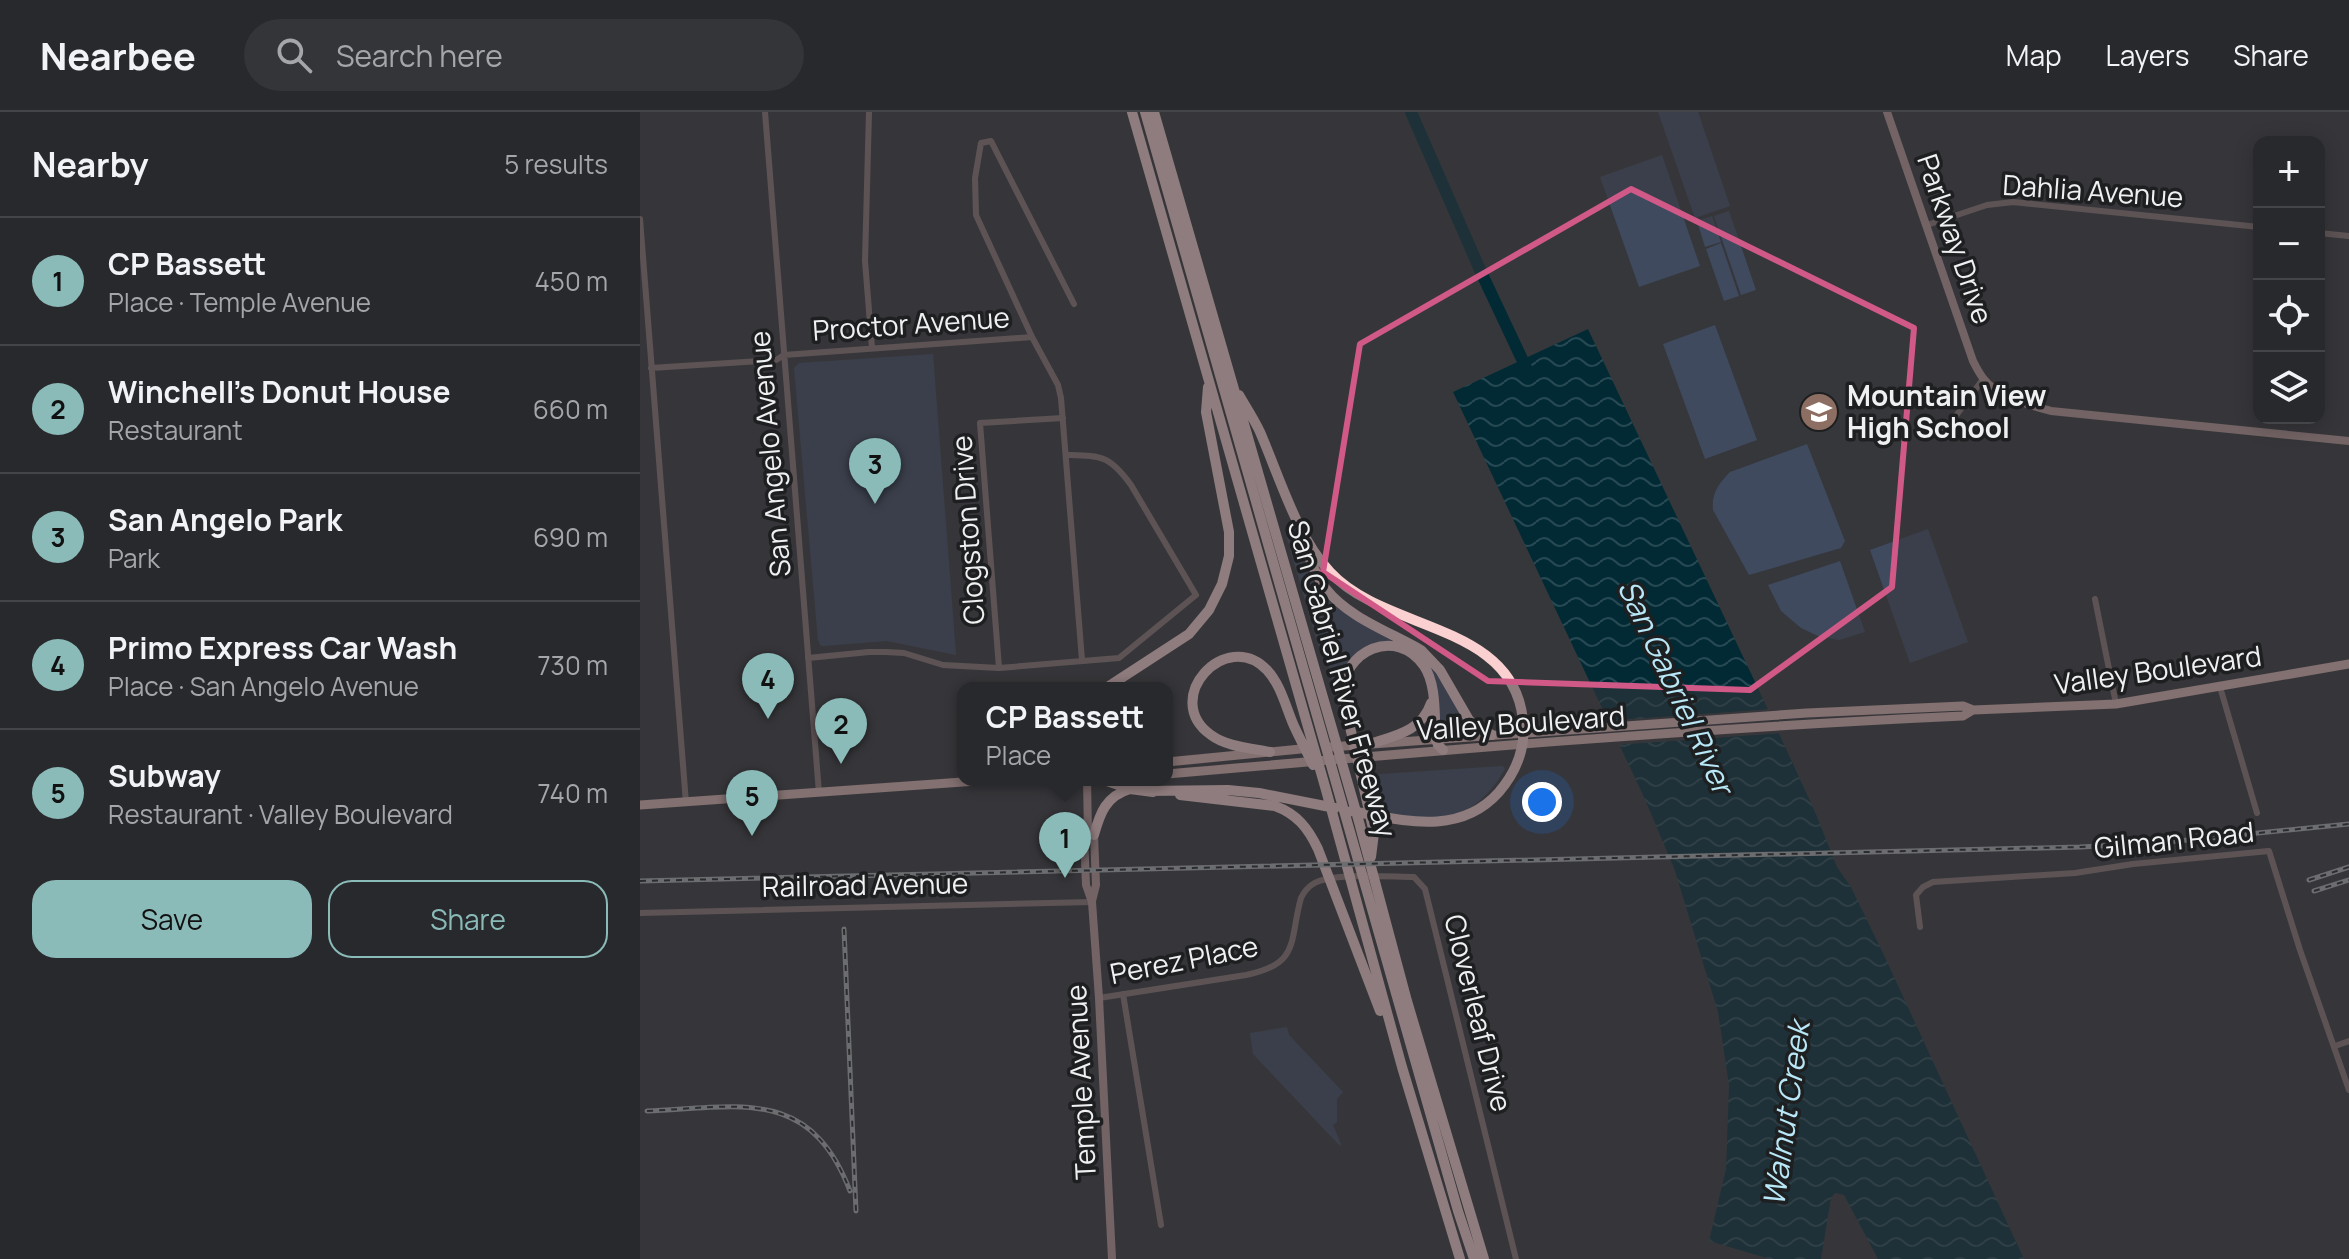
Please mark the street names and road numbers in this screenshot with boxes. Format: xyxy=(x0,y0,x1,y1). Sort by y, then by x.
street label: Parkway Drive xyxy=(1909,149,2003,329)
street label: Dahlia Avenue xyxy=(2001,165,2185,215)
street label: Proctor Avenue xyxy=(811,297,1011,349)
street label: San Angelo Avenue xyxy=(739,329,799,579)
street label: Clogston Drive xyxy=(941,434,993,626)
street label: San Gabriel River Freeway xyxy=(1279,516,1407,842)
street label: Valley Boulevard xyxy=(2052,636,2264,702)
street label: Valley Boulevard xyxy=(1415,696,1626,748)
street label: Gilman Road xyxy=(2092,812,2256,866)
street label: Railroad Avenue xyxy=(762,863,968,905)
street label: Cloverleaf Drive xyxy=(1436,910,1522,1115)
street label: Perez Place xyxy=(1106,926,1261,992)
street label: Temple Avenue xyxy=(1056,984,1104,1180)

